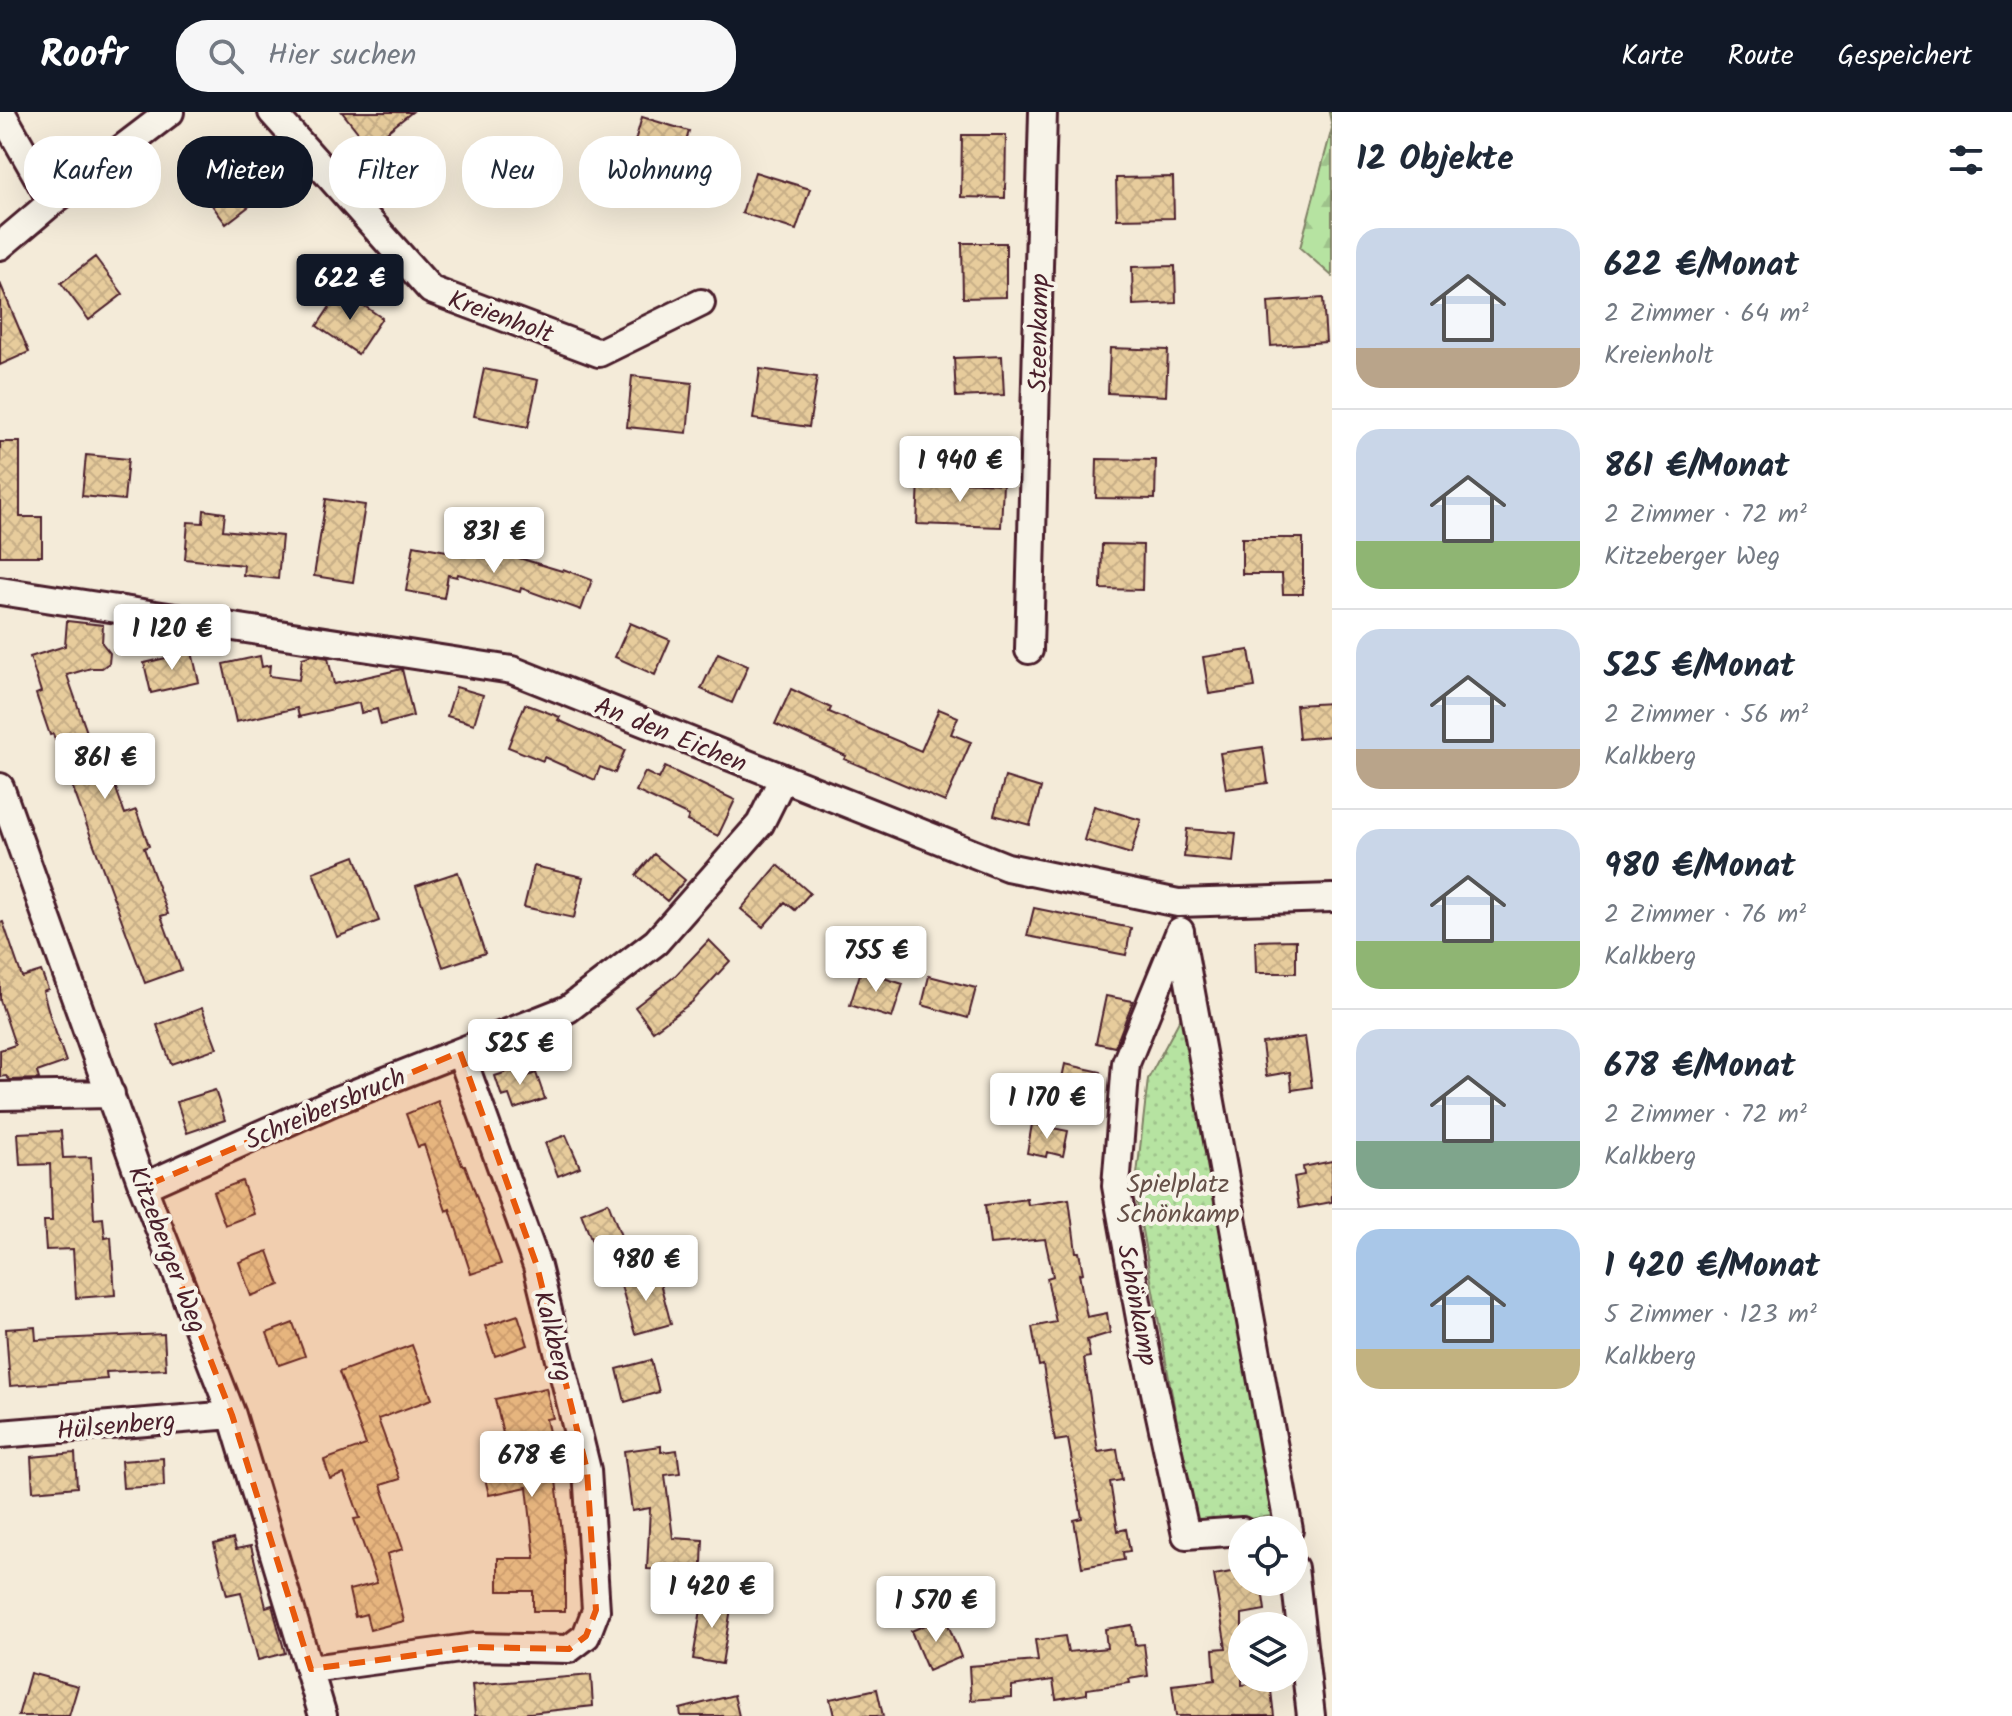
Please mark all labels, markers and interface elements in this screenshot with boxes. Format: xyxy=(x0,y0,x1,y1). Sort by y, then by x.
search box xyxy=(176,20,736,92)
text: Roofr xyxy=(40,26,128,86)
text: Hier suchen xyxy=(268,32,417,80)
icon: search xyxy=(204,34,248,78)
text: Karte xyxy=(1621,34,1684,79)
text: Route xyxy=(1728,34,1794,79)
text: Gespeichert xyxy=(1838,34,1972,79)
text: 12 Objekte xyxy=(1356,133,1514,187)
chip: Kaufen xyxy=(24,136,161,208)
chip: Mieten xyxy=(177,136,313,208)
chip: Filter xyxy=(329,136,446,208)
chip: Neu xyxy=(462,136,563,208)
chip: Wohnung xyxy=(579,136,741,208)
icon: filters xyxy=(1944,138,1988,182)
text: 622 €/Monat xyxy=(1604,239,1799,293)
pin: 622 € xyxy=(294,254,406,322)
text: 622 € xyxy=(315,259,385,301)
icon: home xyxy=(1420,260,1516,356)
street label: Steenkamp xyxy=(1018,273,1062,393)
street label: Kreienholt xyxy=(442,279,560,357)
text: 2 Zimmer · 64 m² xyxy=(1604,293,1808,335)
text: Kreienholt xyxy=(1604,335,1714,377)
pin: 1 940 € xyxy=(886,436,1034,504)
text: 861 €/Monat xyxy=(1604,440,1790,494)
text: 1 940 € xyxy=(917,441,1003,483)
icon: home xyxy=(1420,461,1516,557)
text: 2 Zimmer · 72 m² xyxy=(1604,494,1807,536)
pin: 831 € xyxy=(438,507,550,575)
text: 831 € xyxy=(462,512,526,554)
text: Kitzeberger Weg xyxy=(1604,536,1780,578)
pin: 1 120 € xyxy=(98,604,246,672)
text: 1 120 € xyxy=(132,609,212,651)
text: 525 €/Monat xyxy=(1604,640,1795,694)
icon: home xyxy=(1420,661,1516,757)
street label: An den Eichen xyxy=(588,686,753,786)
text: 2 Zimmer · 56 m² xyxy=(1604,694,1808,736)
pin: 861 € xyxy=(49,733,161,801)
text: Kalkberg xyxy=(1604,736,1696,778)
text: 861 € xyxy=(73,738,137,780)
text: 980 €/Monat xyxy=(1604,840,1796,894)
icon: home xyxy=(1420,861,1516,957)
text: 2 Zimmer · 76 m² xyxy=(1604,894,1806,936)
pin: 755 € xyxy=(820,926,932,994)
text: 755 € xyxy=(843,931,909,973)
text: Kalkberg xyxy=(1604,936,1696,978)
pin: 525 € xyxy=(464,1019,576,1087)
text: 525 € xyxy=(486,1024,554,1066)
text: 678 €/Monat xyxy=(1604,1040,1796,1094)
street label: Schreibersbruch xyxy=(239,1057,413,1163)
icon: home xyxy=(1420,1061,1516,1157)
pin: 1 170 € xyxy=(973,1073,1121,1141)
text: 1 170 € xyxy=(1008,1078,1086,1120)
text: 2 Zimmer · 72 m² xyxy=(1604,1094,1807,1136)
text: Kalkberg xyxy=(1604,1136,1696,1178)
street label: Kitzeberger Weg xyxy=(115,1160,217,1339)
park label: Spielplatz Schönkamp xyxy=(1117,1164,1240,1236)
pin: 980 € xyxy=(590,1235,702,1303)
text: 980 € xyxy=(612,1240,680,1282)
text: 1 420 €/Monat xyxy=(1604,1240,1820,1294)
street label: Schönkamp xyxy=(1104,1241,1168,1370)
icon: home xyxy=(1420,1261,1516,1357)
street label: Kalkberg xyxy=(521,1287,584,1386)
text: 5 Zimmer · 123 m² xyxy=(1604,1294,1817,1336)
text: Kalkberg xyxy=(1604,1336,1696,1378)
street label: Hülsenberg xyxy=(55,1401,177,1453)
pin: 678 € xyxy=(476,1431,588,1499)
text: 678 € xyxy=(498,1436,566,1478)
map controls xyxy=(1228,1516,1308,1692)
button: locate xyxy=(1228,1516,1308,1596)
pin: 1 420 € xyxy=(638,1562,786,1630)
text: 1 420 € xyxy=(668,1567,756,1609)
pin: 1 570 € xyxy=(862,1576,1010,1644)
text: 1 570 € xyxy=(894,1581,978,1623)
button: layers xyxy=(1228,1612,1308,1692)

